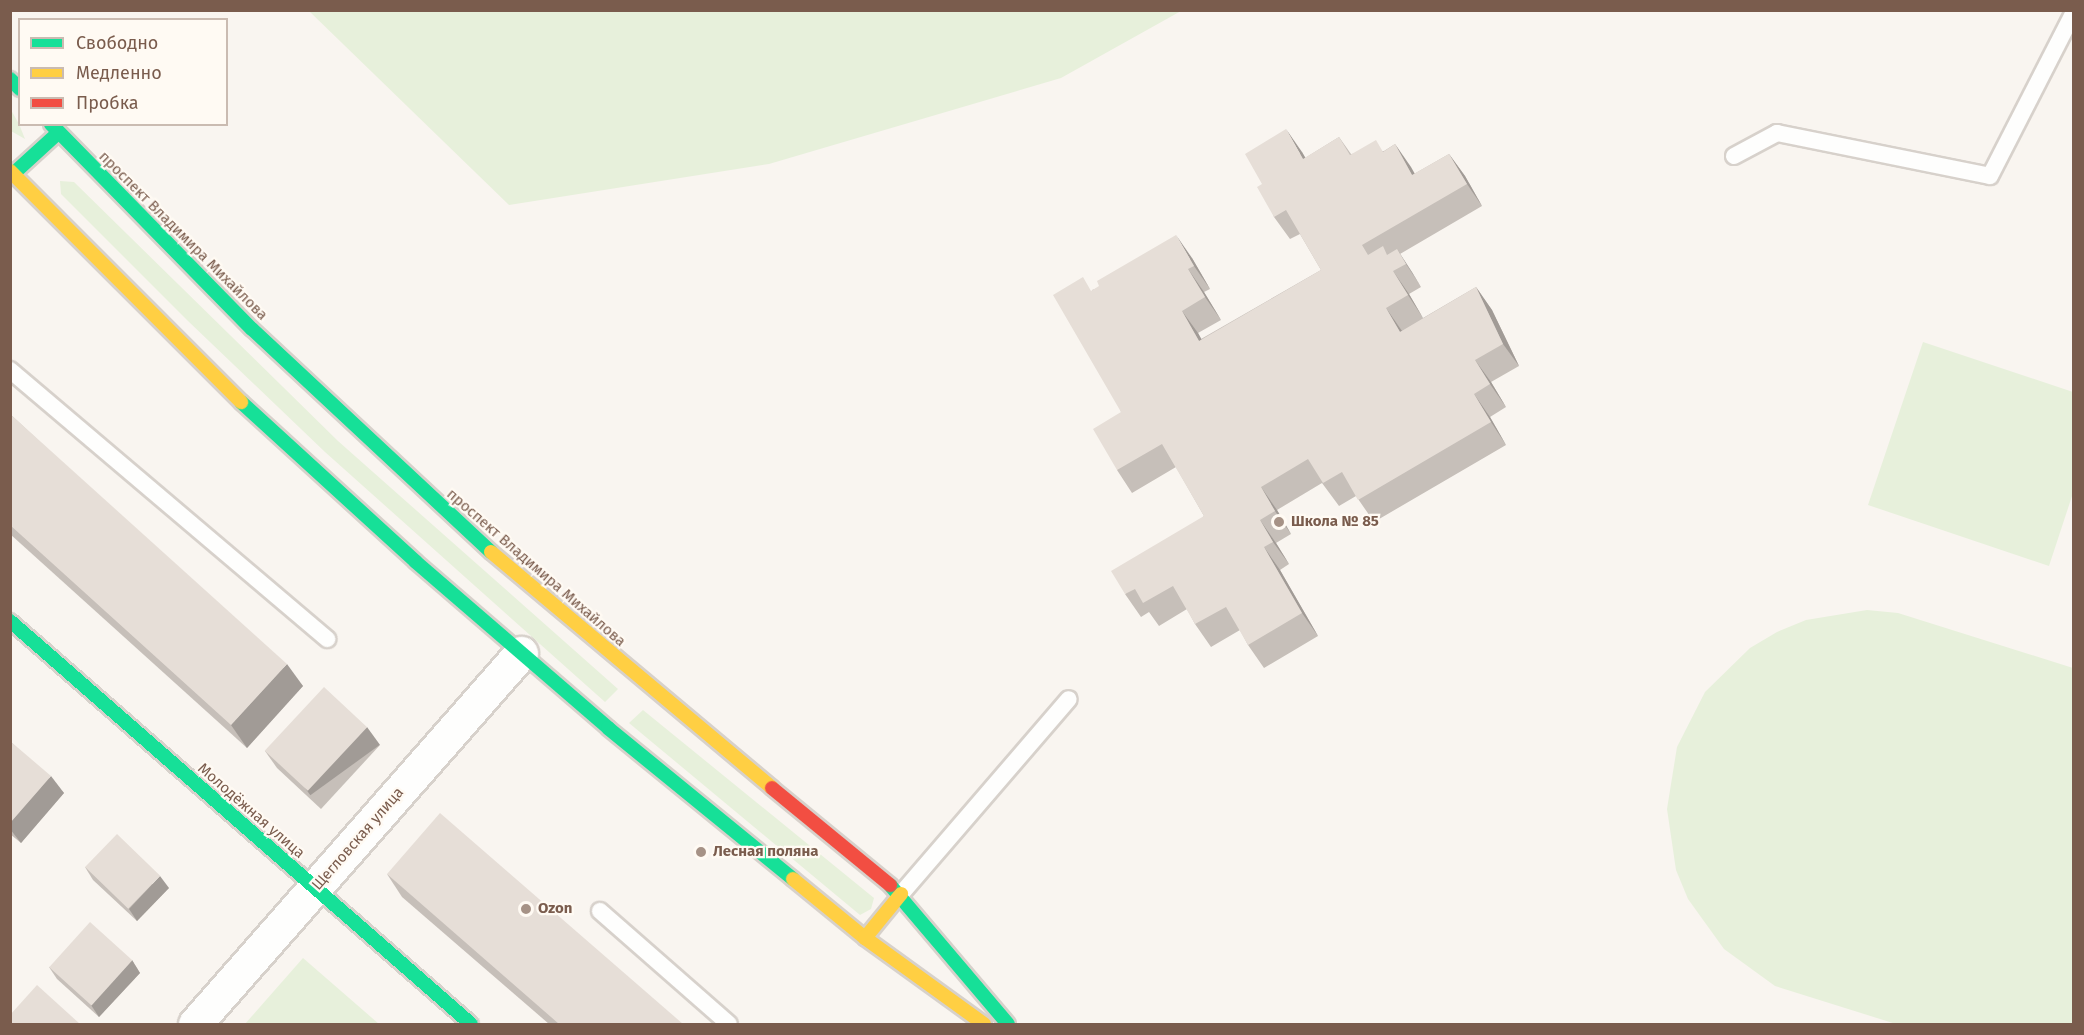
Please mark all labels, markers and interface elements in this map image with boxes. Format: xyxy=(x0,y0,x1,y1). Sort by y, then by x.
legend xyxy=(18,18,228,126)
text: Свободно xyxy=(76,32,158,54)
text: Медленно xyxy=(76,62,162,84)
text: Пробка xyxy=(76,92,139,114)
street label: проспект Владимира Михайлова xyxy=(95,148,271,324)
street label: проспект Владимира Михайлова xyxy=(443,485,629,651)
place label: Школа № 85 xyxy=(1291,513,1379,531)
marker: Школа № 85 xyxy=(1272,515,1286,529)
street label: Молодёжная улица xyxy=(194,760,308,862)
street label: Щегловская улица xyxy=(308,784,408,894)
place label: Лесная поляна xyxy=(713,843,818,861)
marker: Лесная поляна xyxy=(694,845,708,859)
place label: Ozon xyxy=(538,900,572,918)
marker: Ozon xyxy=(519,902,533,916)

